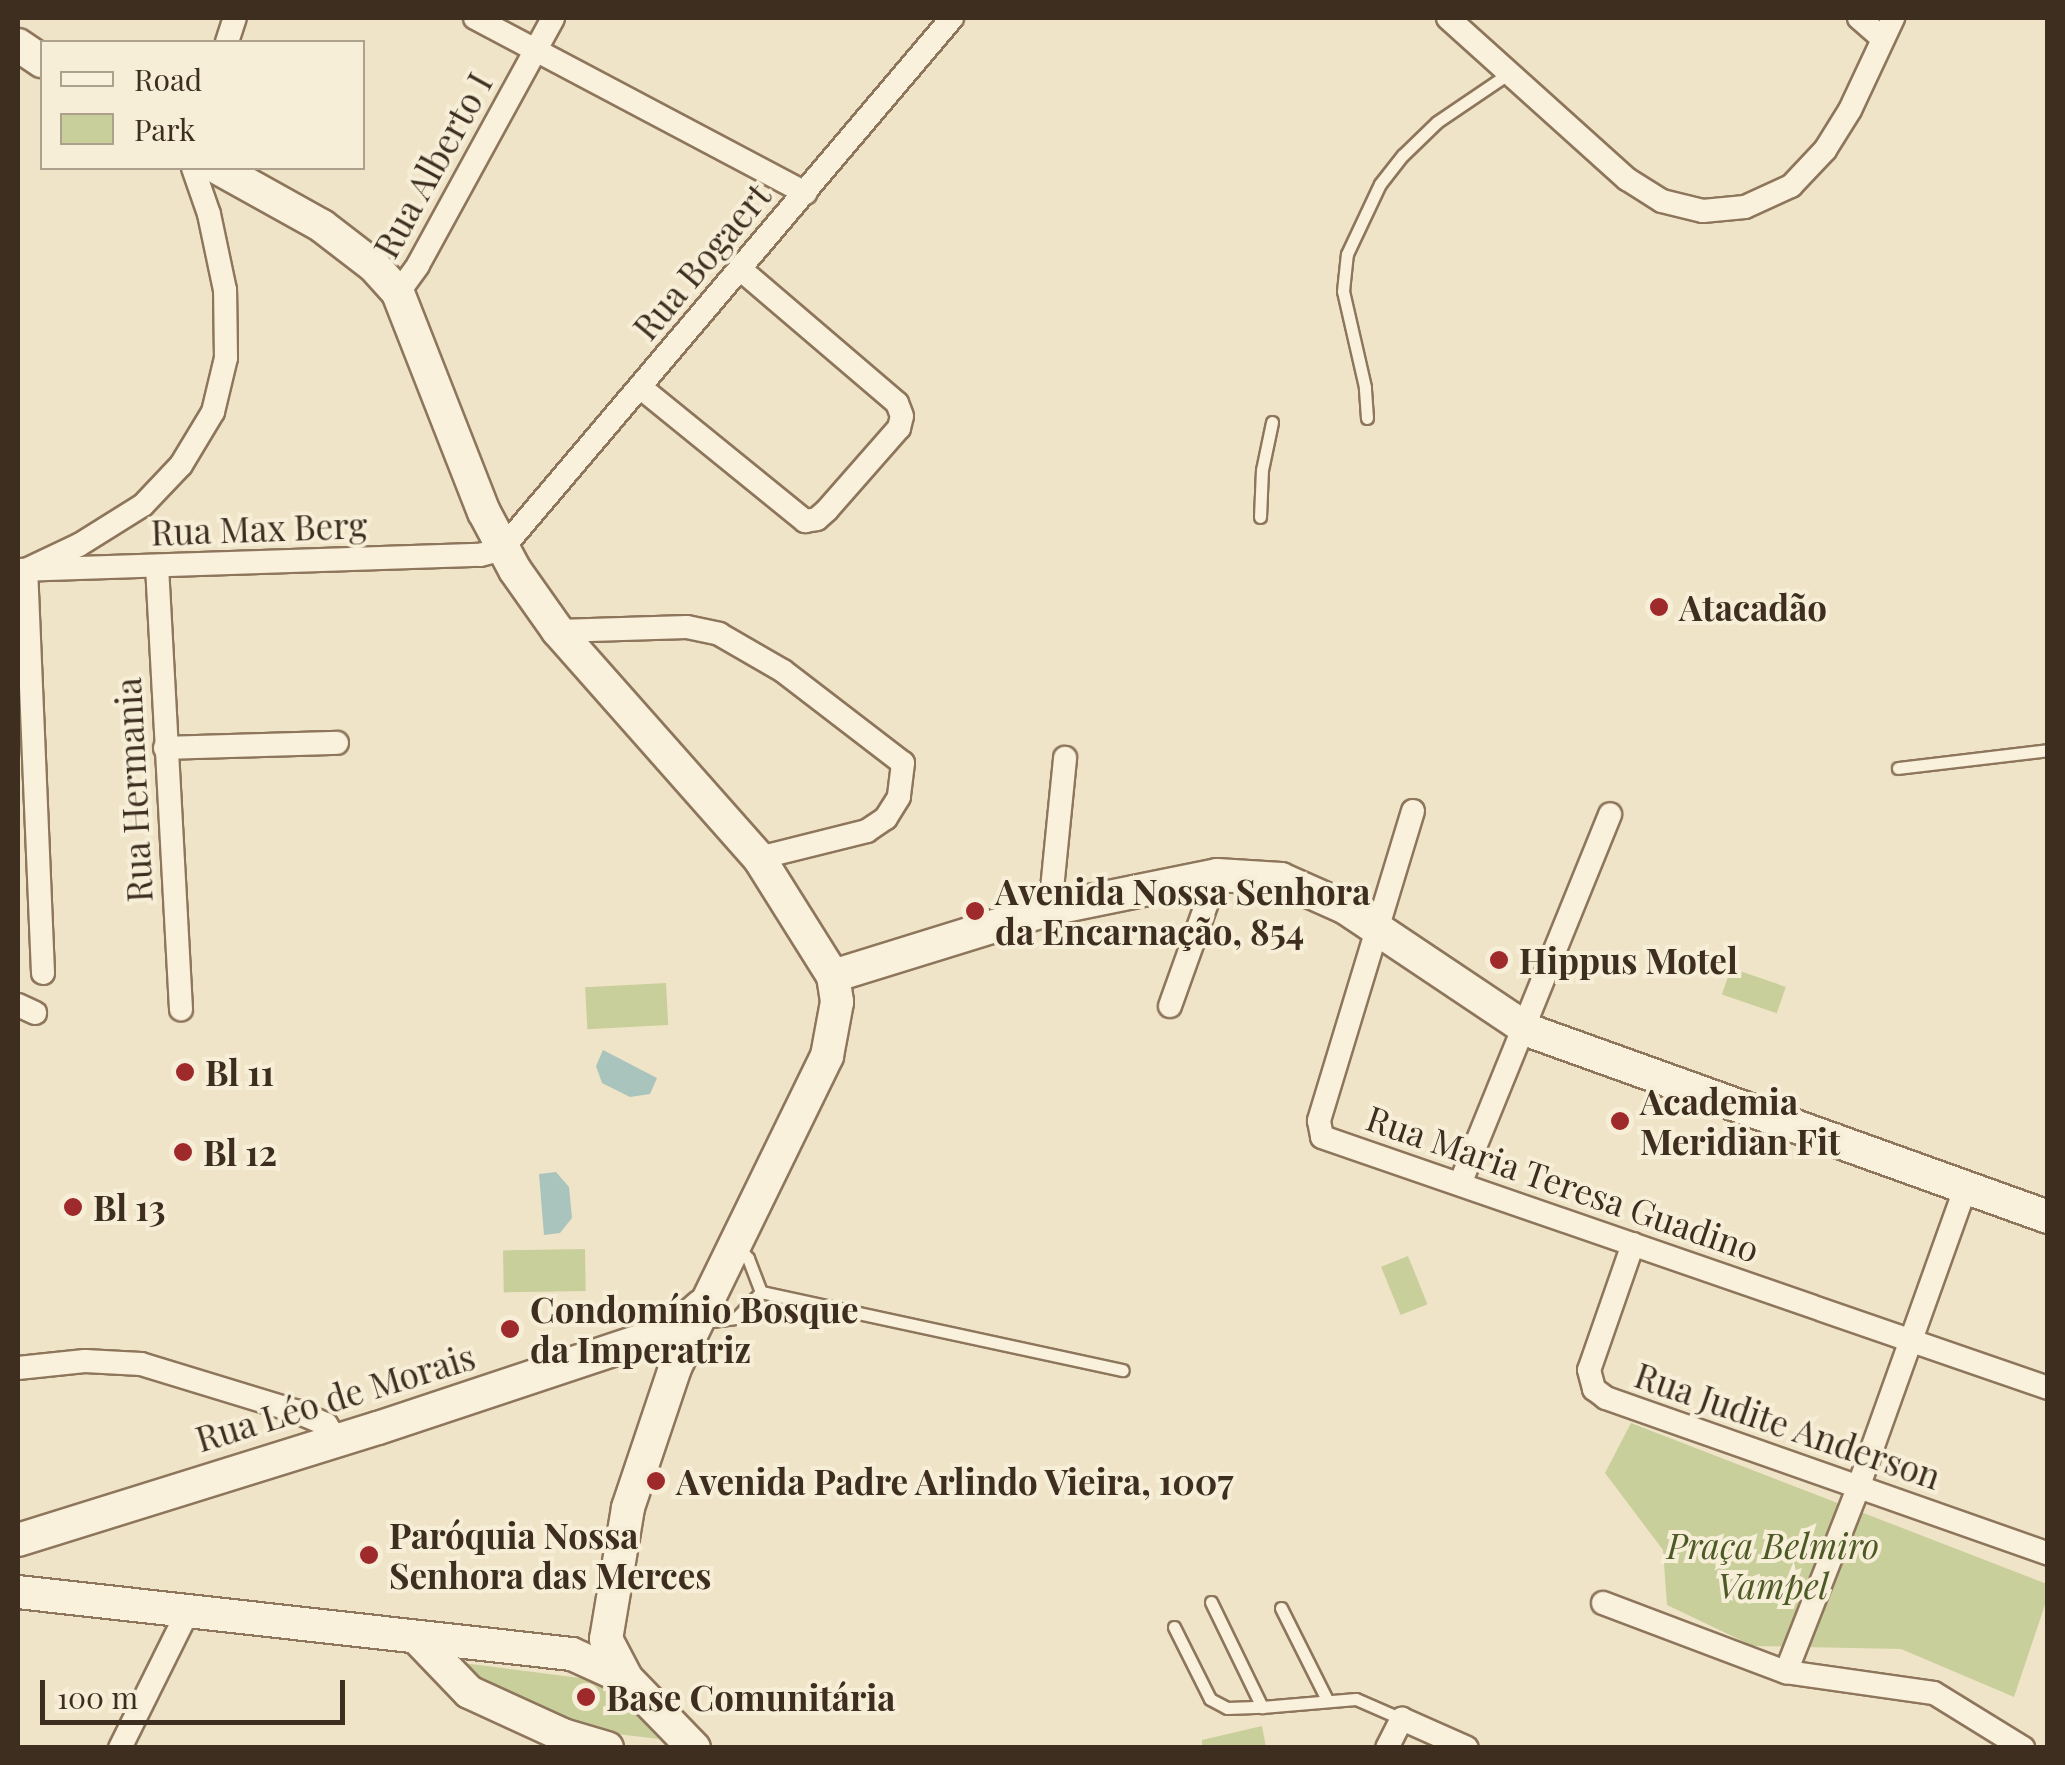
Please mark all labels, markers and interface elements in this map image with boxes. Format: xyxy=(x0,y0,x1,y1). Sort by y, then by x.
legend xyxy=(40,40,365,170)
text: Road xyxy=(134,59,202,99)
street label: Rua Alberto I xyxy=(364,65,500,265)
text: Park xyxy=(134,109,196,149)
street label: Rua Bogaert xyxy=(623,174,779,348)
street label: Rua Max Berg xyxy=(150,503,368,553)
place label: Atacadão xyxy=(1679,586,1827,628)
marker: Atacadão xyxy=(1648,596,1670,618)
street label: Rua Hermania xyxy=(106,676,160,904)
place label: Avenida Nossa Senhora da Encarnação, 854 xyxy=(995,870,1371,952)
marker: Avenida Nossa Senhora da Encarnação, 854 xyxy=(964,900,986,922)
place label: Hippus Motel xyxy=(1519,939,1738,981)
marker: Hippus Motel xyxy=(1488,949,1510,971)
place label: Bl 11 xyxy=(205,1051,274,1093)
marker: Bl 11 xyxy=(174,1061,196,1083)
place label: Academia Meridian Fit xyxy=(1640,1080,1840,1162)
street label: Rua Maria Teresa Guadino xyxy=(1360,1096,1766,1270)
marker: Academia Meridian Fit xyxy=(1609,1110,1631,1132)
place label: Bl 12 xyxy=(203,1131,277,1173)
marker: Bl 12 xyxy=(172,1141,194,1163)
place label: Bl 13 xyxy=(93,1186,166,1228)
marker: Bl 13 xyxy=(62,1196,84,1218)
place label: Condomínio Bosque da Imperatriz xyxy=(530,1288,859,1370)
marker: Condomínio Bosque da Imperatriz xyxy=(499,1318,521,1340)
street label: Rua Léo de Morais xyxy=(190,1335,480,1459)
street label: Rua Judite Anderson xyxy=(1629,1353,1947,1497)
place label: Avenida Padre Arlindo Vieira, 1007 xyxy=(676,1460,1236,1502)
marker: Avenida Padre Arlindo Vieira, 1007 xyxy=(645,1470,667,1492)
place label: Paróquia Nossa Senhora das Merces xyxy=(389,1514,712,1596)
park label: Praça Belmiro Vampel xyxy=(1667,1524,1879,1606)
marker: Paróquia Nossa Senhora das Merces xyxy=(358,1544,380,1566)
scale bar xyxy=(45,1660,350,1722)
place label: Base Comunitária xyxy=(606,1676,895,1718)
text: 100 m xyxy=(57,1677,138,1717)
marker: Base Comunitária xyxy=(575,1686,597,1708)

